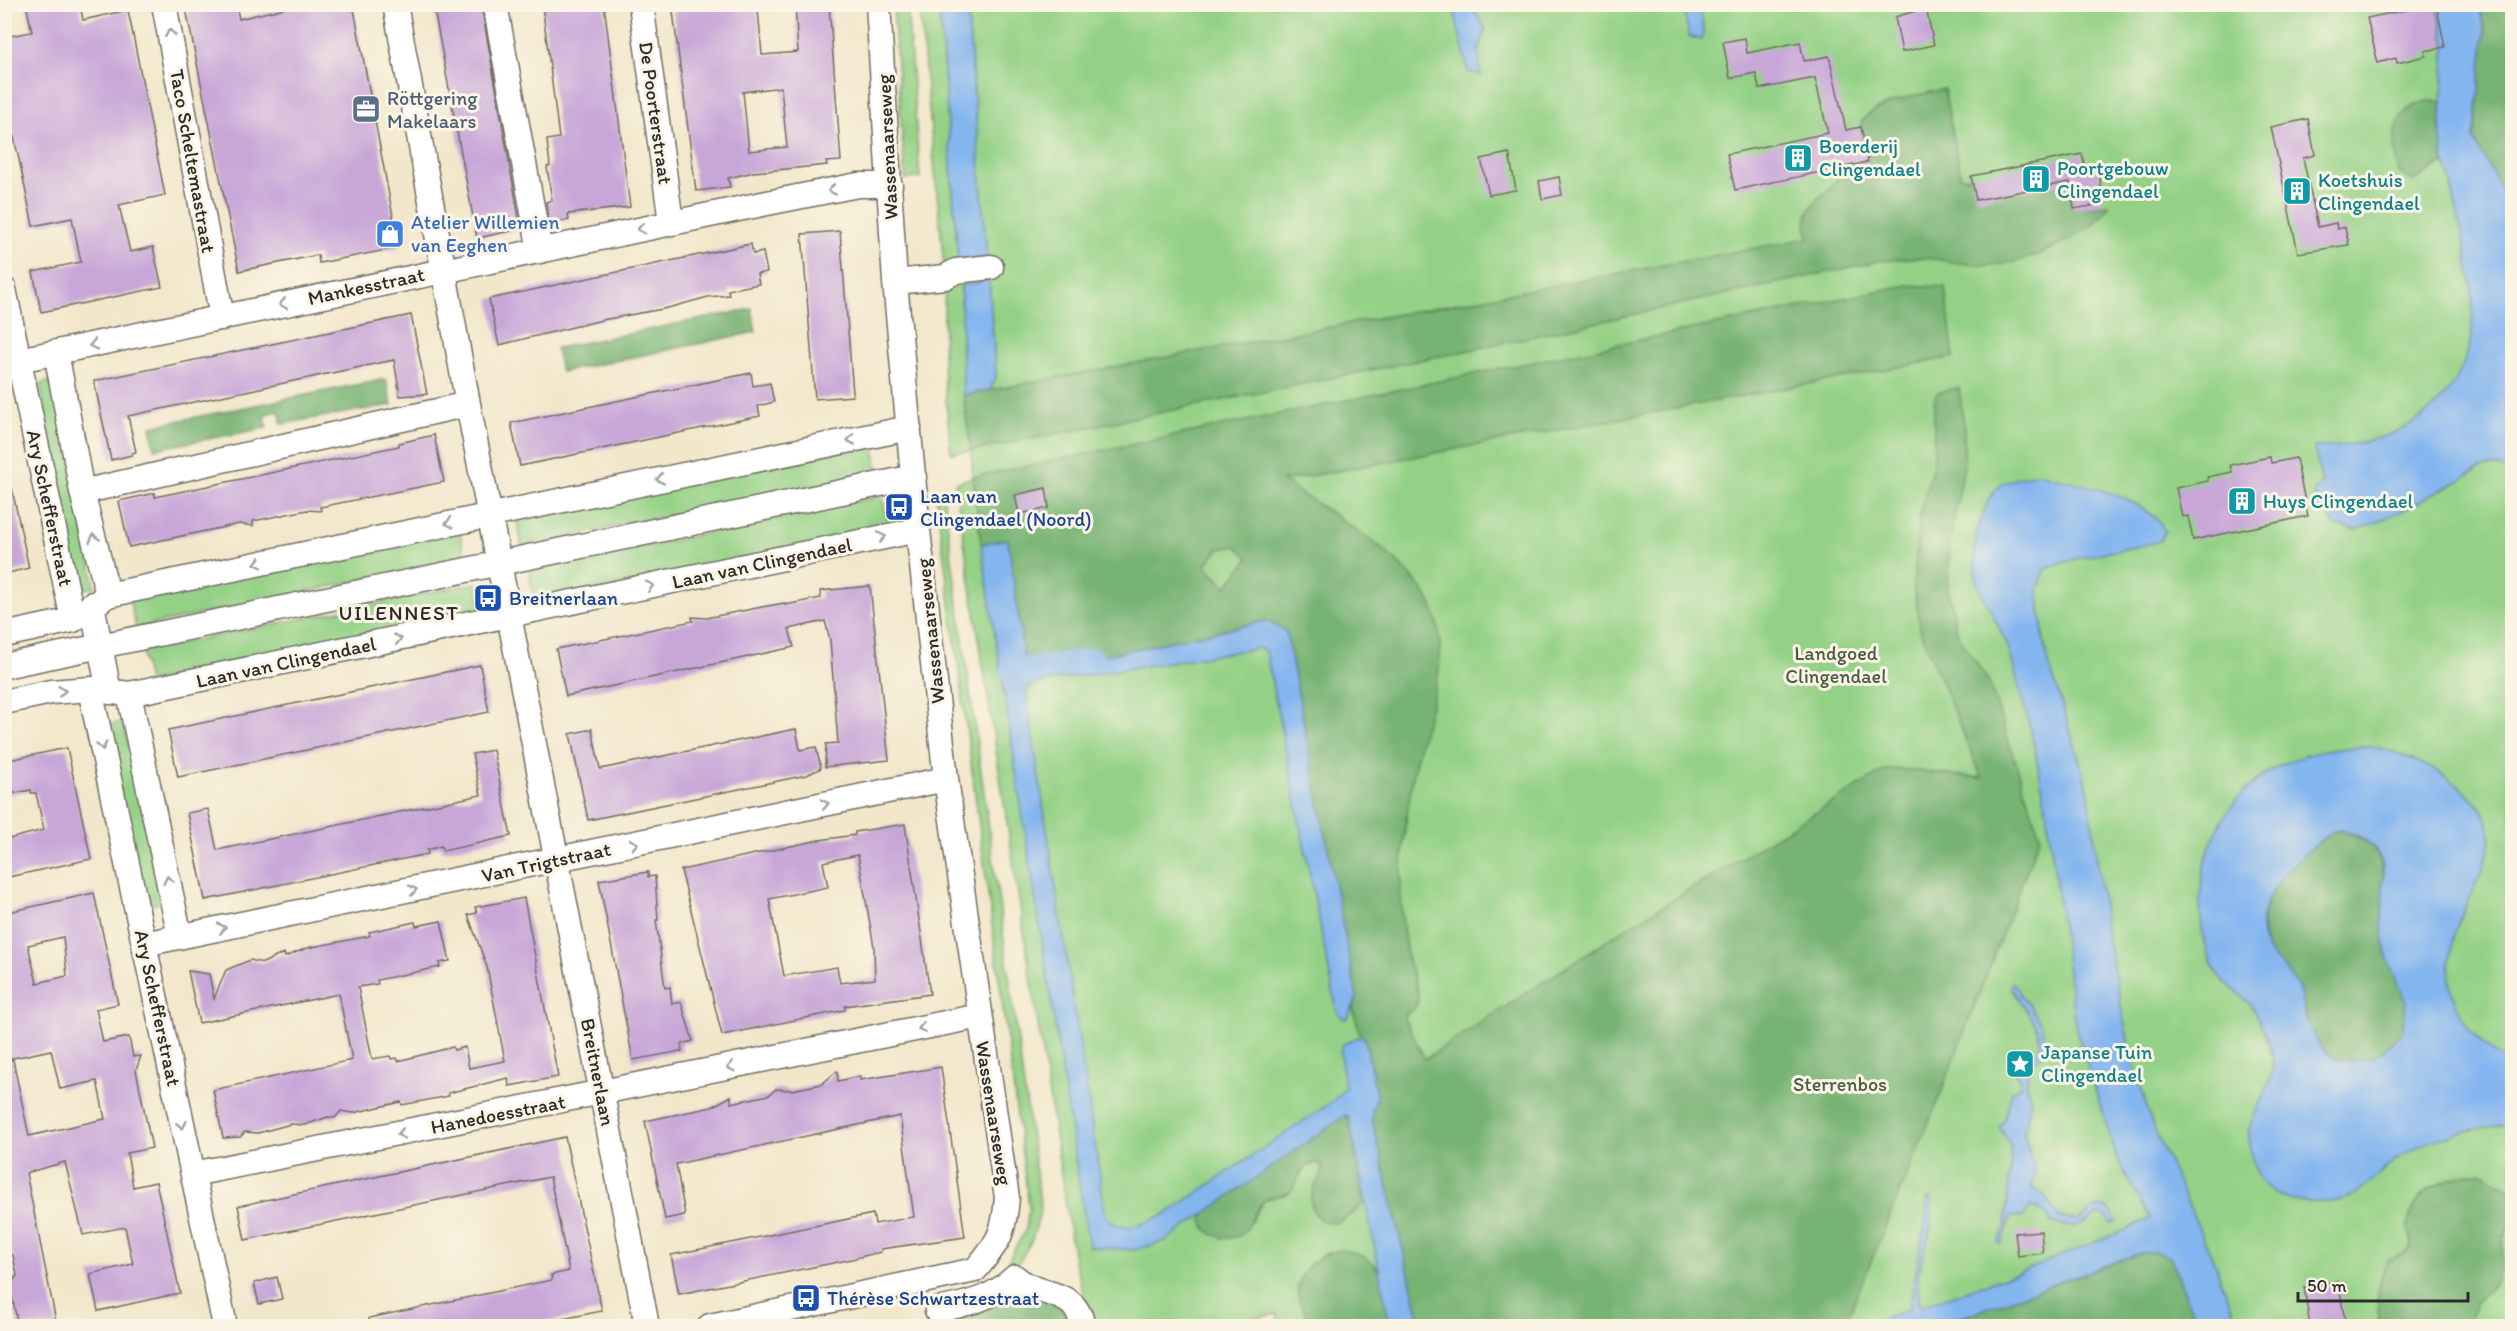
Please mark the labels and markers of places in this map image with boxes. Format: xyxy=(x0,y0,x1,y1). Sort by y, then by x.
place label: Röttgering Makelaars xyxy=(387,86,478,133)
office icon: Röttgering Makelaars xyxy=(350,93,382,125)
place label: Boerderij Clingendael xyxy=(1819,134,1921,181)
building icon: Boerderij Clingendael xyxy=(1782,142,1814,174)
place label: Poortgebouw Clingendael xyxy=(2057,156,2169,203)
building icon: Poortgebouw Clingendael xyxy=(2020,163,2052,195)
place label: Koetshuis Clingendael xyxy=(2318,168,2420,215)
building icon: Koetshuis Clingendael xyxy=(2281,175,2313,207)
place label: Atelier Willemien van Eeghen xyxy=(411,210,560,257)
shop icon: Atelier Willemien van Eeghen xyxy=(374,218,406,250)
place label: Laan van Clingendael (Noord) xyxy=(920,484,1092,531)
building icon: Huys Clingendael xyxy=(2226,485,2258,517)
place label: Huys Clingendael xyxy=(2263,489,2414,513)
bus stop icon: Laan van Clingendael (Noord) xyxy=(883,491,915,523)
bus stop icon: Breitnerlaan xyxy=(472,582,504,614)
place label: Breitnerlaan xyxy=(509,586,618,610)
place label: Japanse Tuin Clingendael xyxy=(2041,1040,2152,1087)
place icon: Japanse Tuin Clingendael xyxy=(2004,1048,2036,1080)
bus stop icon: Thérèse Schwartzestraat xyxy=(790,1282,822,1314)
place label: Thérèse Schwartzestraat xyxy=(827,1286,1039,1310)

